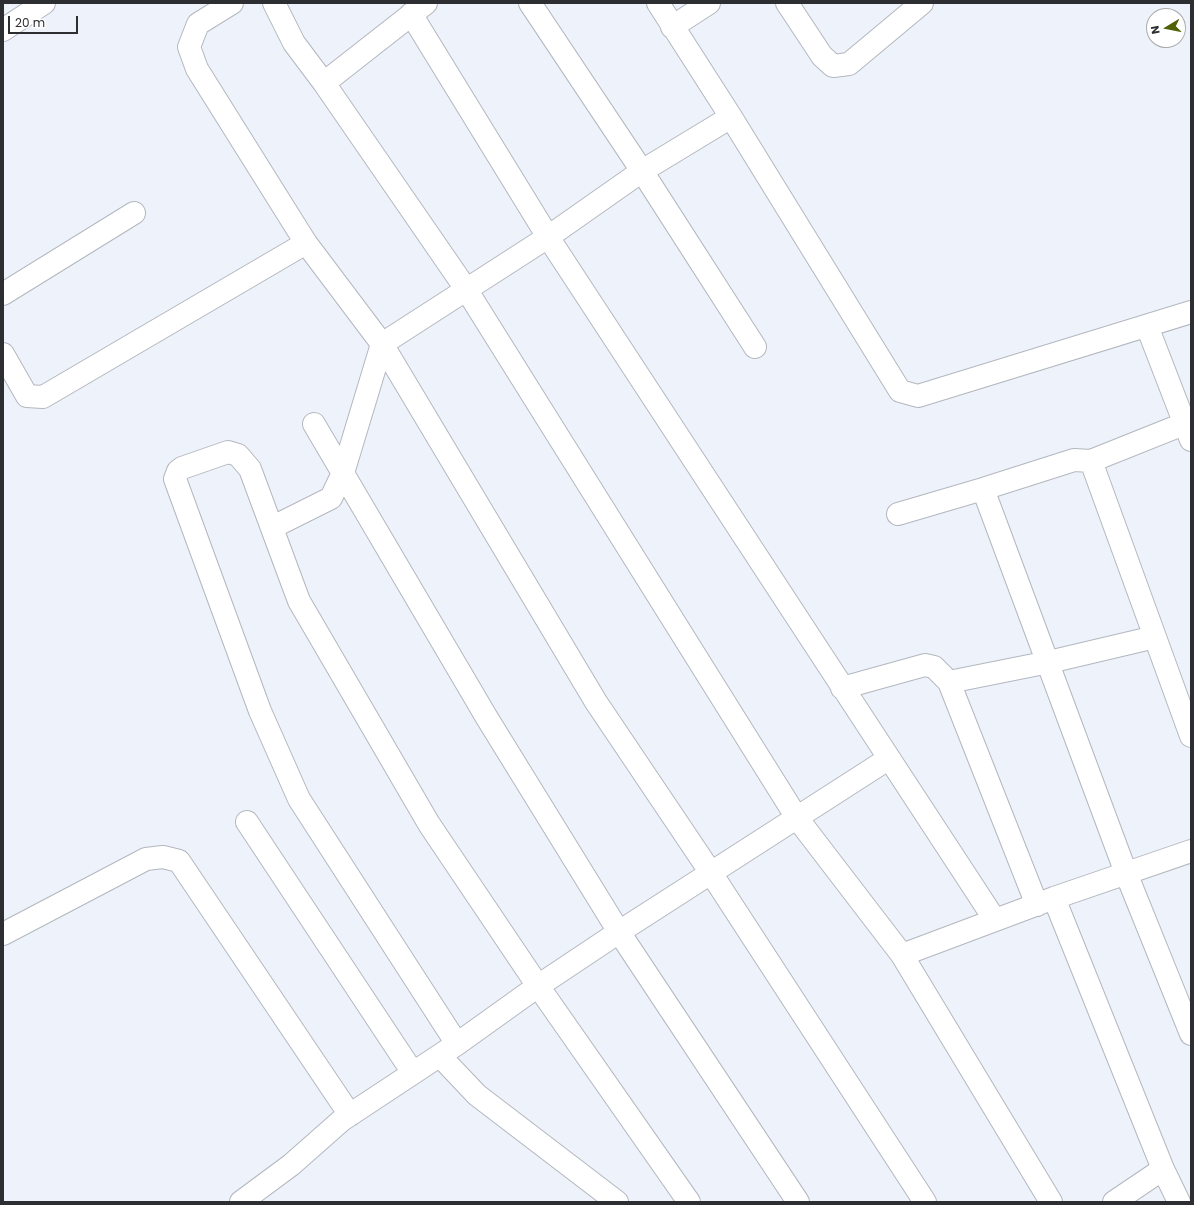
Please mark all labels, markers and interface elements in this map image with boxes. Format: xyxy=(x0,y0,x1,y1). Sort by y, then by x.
scale bar xyxy=(10,8,80,34)
north arrow xyxy=(1146,8,1186,48)
text: 20 m xyxy=(15,14,45,31)
text: N xyxy=(1147,24,1164,35)

